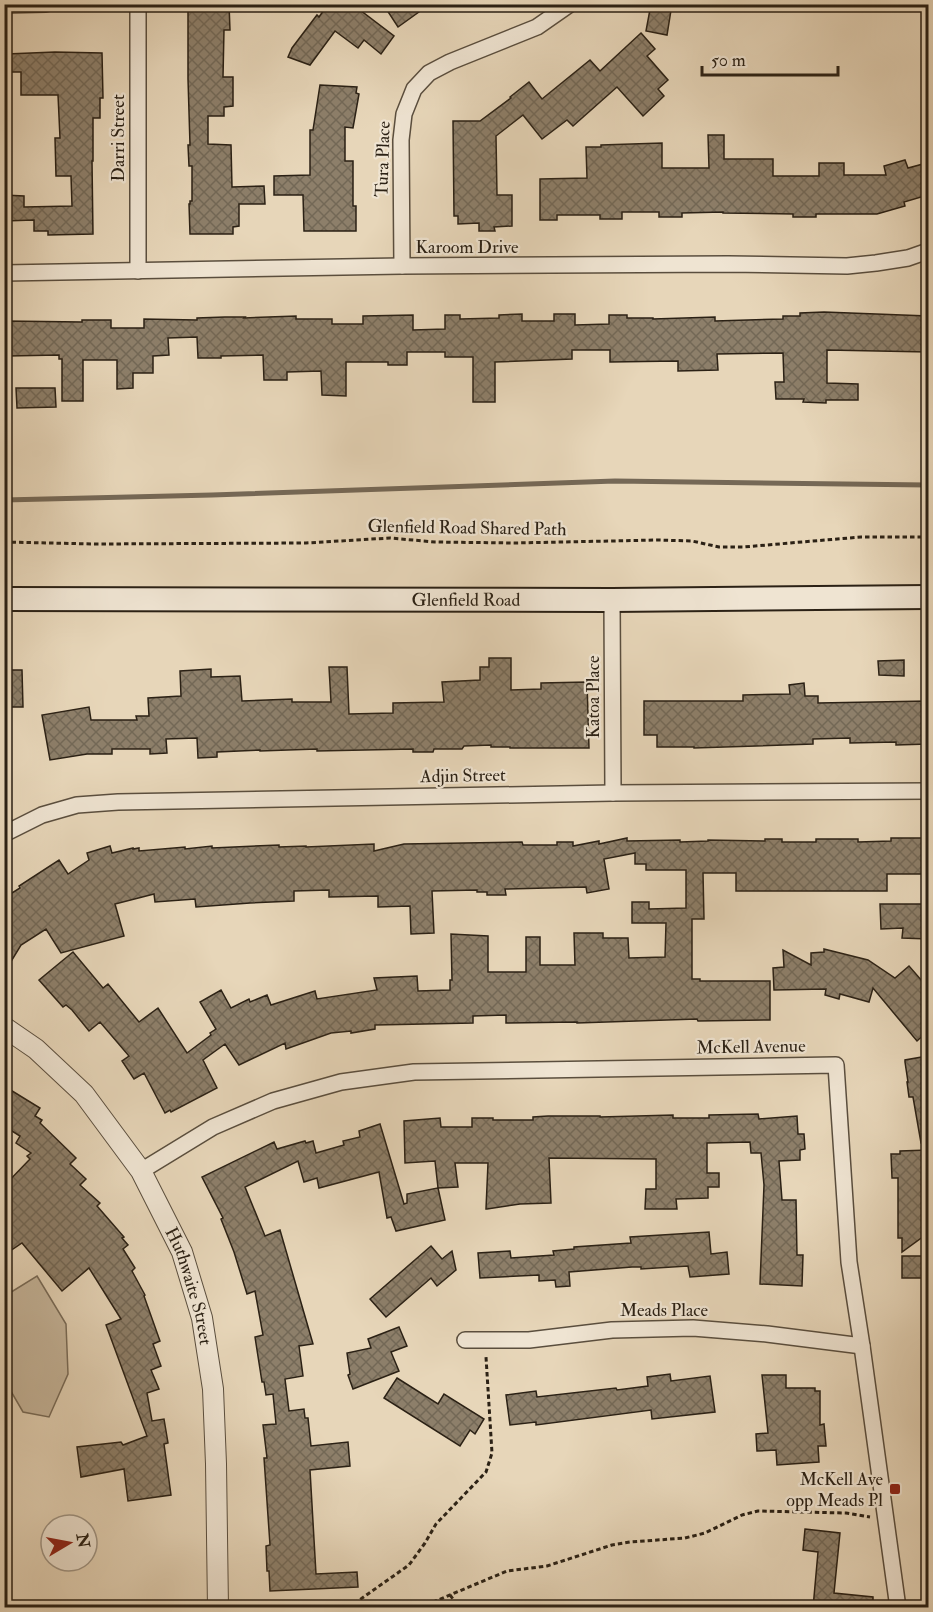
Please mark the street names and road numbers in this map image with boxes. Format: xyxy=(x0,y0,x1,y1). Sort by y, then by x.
street label: Darri Street xyxy=(107,94,130,182)
street label: Tura Place xyxy=(370,120,396,197)
street label: Karoom Drive xyxy=(416,236,519,259)
street label: Glenfield Road Shared Path xyxy=(367,515,567,541)
street label: Glenfield Road xyxy=(412,588,521,611)
street label: Katoa Place xyxy=(582,655,605,738)
street label: Adjin Street xyxy=(419,764,506,788)
street label: McKell Avenue xyxy=(696,1035,806,1059)
street label: Huthwaite Street xyxy=(160,1223,218,1347)
street label: Meads Place xyxy=(620,1299,709,1322)

